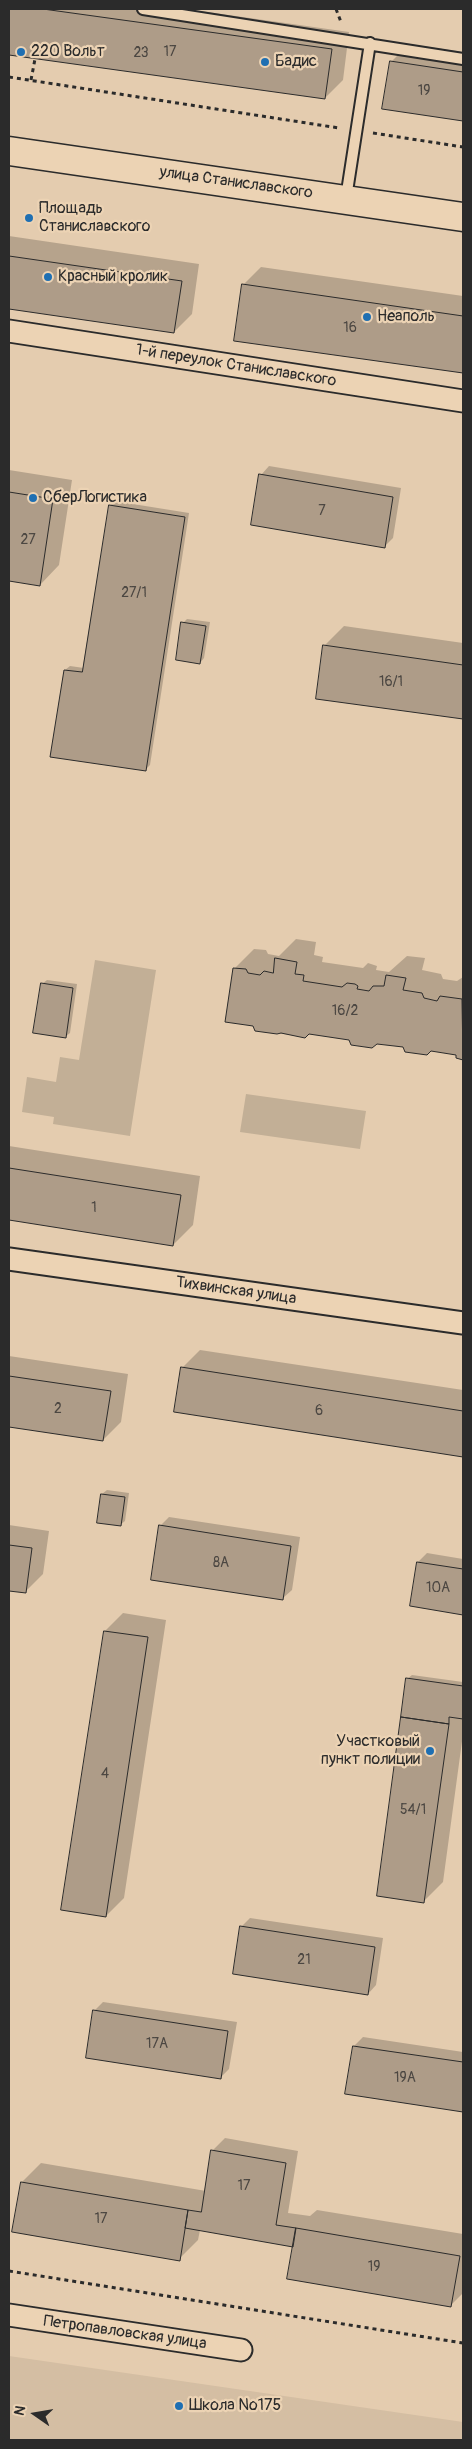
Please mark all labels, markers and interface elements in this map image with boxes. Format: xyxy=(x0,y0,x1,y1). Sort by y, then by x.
place label: 220 Вольт xyxy=(31,42,105,62)
house number: 17 xyxy=(164,44,176,60)
house number: 23 xyxy=(133,45,149,61)
marker: 220 Вольт xyxy=(15,46,27,58)
place label: Бадис xyxy=(275,52,317,72)
marker: Бадис xyxy=(259,56,271,68)
house number: 19 xyxy=(418,83,430,99)
street label: улица Станиславского xyxy=(158,163,314,203)
place label: Площадь Станиславского xyxy=(39,199,150,237)
marker: Площадь Станиславского xyxy=(23,212,35,224)
place label: Красный кролик xyxy=(58,267,168,287)
marker: Красный кролик xyxy=(42,271,54,283)
place label: Неаполь xyxy=(377,307,435,327)
marker: Неаполь xyxy=(361,311,373,323)
house number: 16 xyxy=(343,320,357,336)
street label: 1-й переулок Станиславского xyxy=(134,341,338,391)
place label: СберЛогистика xyxy=(43,488,147,508)
marker: СберЛогистика xyxy=(27,492,39,504)
house number: 7 xyxy=(318,503,326,519)
house number: 27 xyxy=(20,532,36,548)
house number: 27/1 xyxy=(121,585,147,601)
house number: 16/1 xyxy=(379,674,403,690)
house number: 16/2 xyxy=(332,1003,358,1019)
house number: 1 xyxy=(91,1200,97,1216)
street label: Тихвинская улица xyxy=(174,1273,298,1309)
house number: 2 xyxy=(54,1401,62,1417)
house number: 6 xyxy=(315,1403,323,1419)
house number: 8А xyxy=(213,1555,229,1571)
house number: 10А xyxy=(426,1580,450,1596)
place label: Участковый пункт полиции xyxy=(321,1732,420,1770)
marker: Участковый пункт полиции xyxy=(424,1745,436,1757)
house number: 4 xyxy=(101,1766,109,1782)
house number: 54/1 xyxy=(400,1802,426,1818)
house number: 21 xyxy=(297,1952,311,1968)
house number: 17А xyxy=(146,2036,168,2052)
house number: 19А xyxy=(394,2070,416,2086)
house number: 17 xyxy=(238,2178,250,2194)
house number: 17 xyxy=(95,2211,107,2227)
house number: 19 xyxy=(368,2259,380,2275)
street label: Петропавловская улица xyxy=(42,2312,208,2354)
north arrow xyxy=(10,2389,60,2439)
place label: Школа №175 xyxy=(189,2396,281,2416)
marker: Школа №175 xyxy=(173,2400,185,2412)
text: N xyxy=(11,2404,29,2417)

